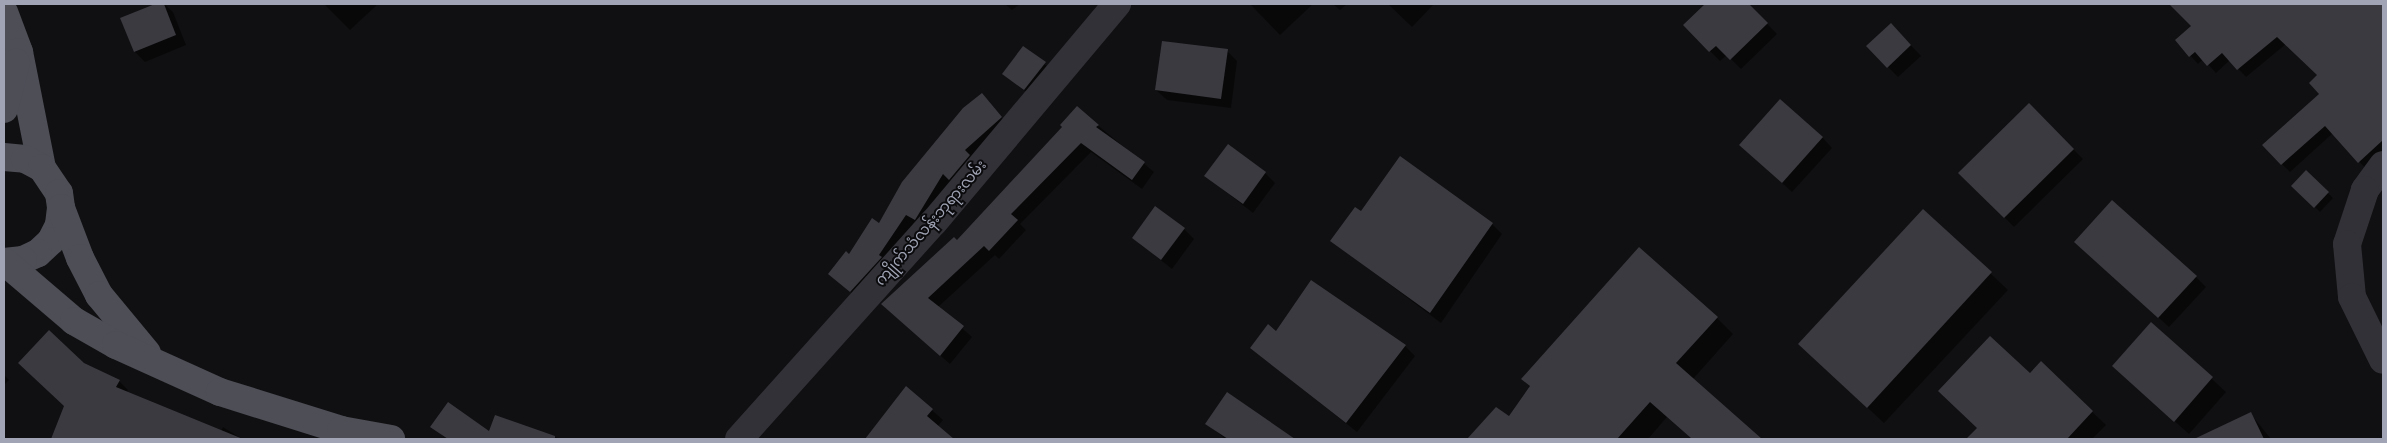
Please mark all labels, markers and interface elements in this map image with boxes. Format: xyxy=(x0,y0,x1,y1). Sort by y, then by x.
street label: ကျိုက်သံလန်းဘုရားလမ်း xyxy=(872,157,990,289)

